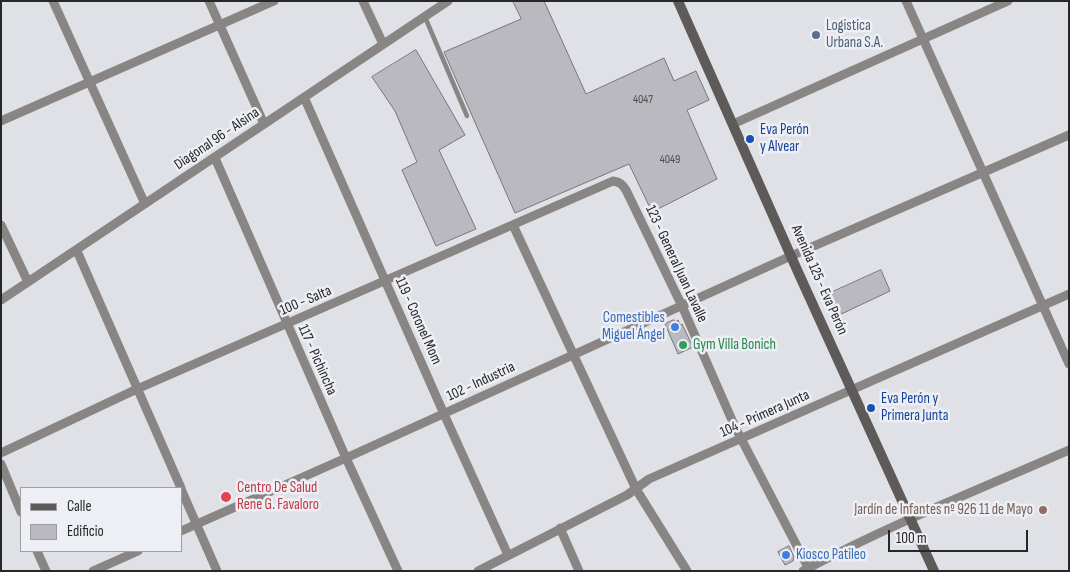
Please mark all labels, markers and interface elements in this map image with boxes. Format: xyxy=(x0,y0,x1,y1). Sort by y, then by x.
place label: Logistica Urbana S.A. xyxy=(826,17,883,52)
marker: Logistica Urbana S.A. xyxy=(810,29,822,41)
house number: 4047 xyxy=(633,93,653,107)
street label: Diagonal 96 - Alsina xyxy=(171,104,263,174)
place label: Eva Perón y Alvear xyxy=(760,121,809,156)
marker: Eva Perón y Alvear xyxy=(744,133,756,145)
house number: 4049 xyxy=(660,153,680,167)
street label: 123 - General Juan Lavalle xyxy=(641,203,711,325)
street label: Avenida 125 - Eva Perón xyxy=(787,222,851,338)
street label: 119 - Coronel Mom xyxy=(391,275,445,367)
street label: 100 - Salta xyxy=(278,282,334,320)
place label: Comestibles Miguel Ángel xyxy=(602,309,665,344)
marker: Comestibles Miguel Ángel xyxy=(669,321,681,333)
street label: 117 - Pichincha xyxy=(293,322,341,398)
place label: Gym Villa Bonich xyxy=(693,336,776,354)
marker: Gym Villa Bonich xyxy=(677,339,689,351)
street label: 102 - Industria xyxy=(444,358,518,406)
street label: 104 - Primera Junta xyxy=(718,386,812,442)
place label: Eva Perón y Primera Junta xyxy=(881,390,948,425)
marker: Eva Perón y Primera Junta xyxy=(865,402,877,414)
place label: Centro De Salud Rene G. Favaloro xyxy=(237,479,319,514)
legend xyxy=(20,487,182,552)
marker: Centro De Salud Rene G. Favaloro xyxy=(219,490,233,504)
text: Calle xyxy=(67,497,91,516)
place label: Jardín de Infantes nº 926 11 de Mayo xyxy=(854,501,1033,519)
marker: Jardín de Infantes nº 926 11 de Mayo xyxy=(1037,504,1049,516)
scale bar xyxy=(890,520,1030,552)
text: Edificio xyxy=(67,522,104,541)
text: 100 m xyxy=(896,529,927,548)
place label: Kiosco Patileo xyxy=(796,546,866,564)
marker: Kiosco Patileo xyxy=(780,549,792,561)

